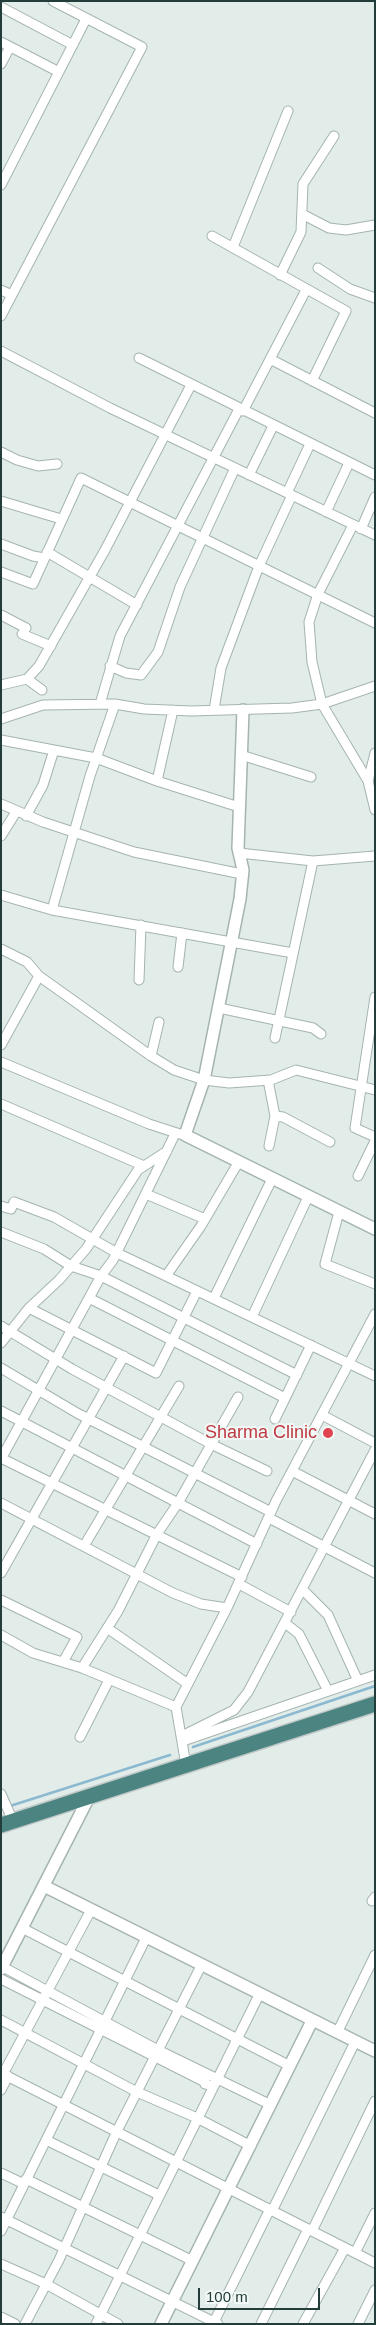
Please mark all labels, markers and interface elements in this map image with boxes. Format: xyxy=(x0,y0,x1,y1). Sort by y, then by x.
place label: Sharma Clinic xyxy=(205,1422,317,1444)
marker: Sharma Clinic xyxy=(321,1426,335,1440)
scale bar xyxy=(201,2278,324,2310)
text: 100 m xyxy=(206,2288,248,2305)

